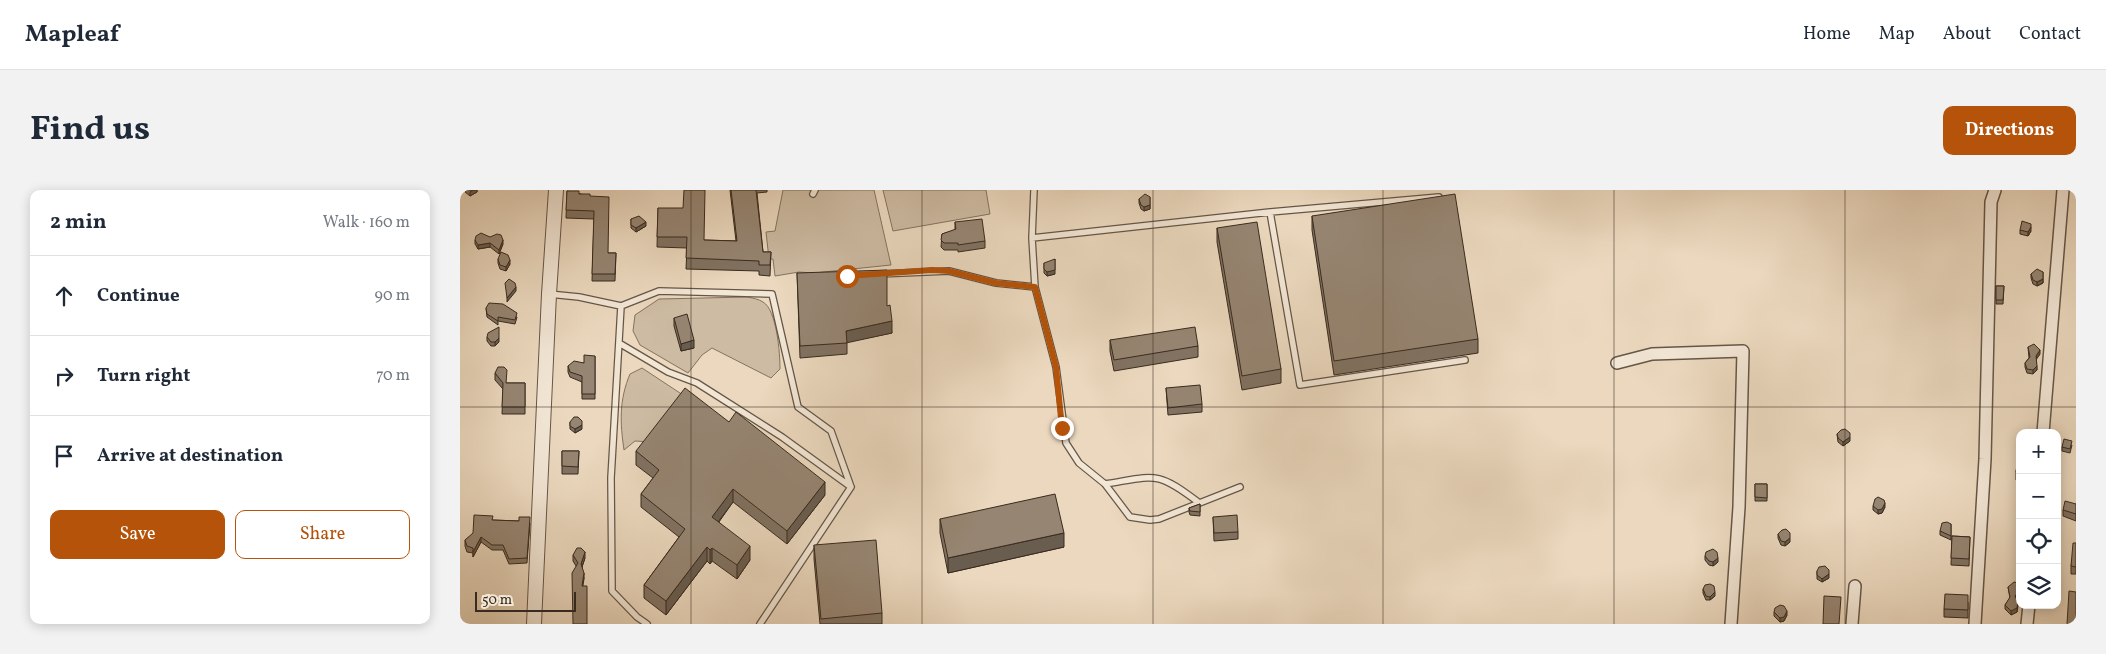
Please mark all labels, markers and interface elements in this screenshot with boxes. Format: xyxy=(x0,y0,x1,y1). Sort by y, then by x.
text: Mapleaf xyxy=(25,18,119,52)
text: Home xyxy=(1803,22,1851,47)
text: Map xyxy=(1879,22,1915,47)
text: About xyxy=(1943,22,1991,47)
text: Contact xyxy=(2019,22,2081,47)
text: Find us xyxy=(30,106,150,154)
button: Directions xyxy=(1943,106,2076,155)
text: 2 min xyxy=(50,208,107,237)
text: Walk · 160 m xyxy=(323,212,410,234)
route start xyxy=(836,265,859,288)
icon: ahead xyxy=(50,282,78,310)
text: Continue xyxy=(97,283,180,309)
text: 90 m xyxy=(374,285,410,307)
icon: right xyxy=(50,362,78,390)
text: Turn right xyxy=(97,363,190,389)
text: 70 m xyxy=(376,365,410,387)
route end xyxy=(1051,417,1074,440)
map controls xyxy=(2016,429,2061,609)
button: + xyxy=(2016,429,2061,474)
icon: arrive xyxy=(50,442,78,470)
text: Arrive at destination xyxy=(97,443,283,469)
button: − xyxy=(2016,474,2061,519)
button: Save xyxy=(50,510,225,559)
button: Share xyxy=(235,510,410,559)
button: locate xyxy=(2016,519,2061,564)
button: layers xyxy=(2016,564,2061,609)
scale bar xyxy=(475,589,576,612)
text: 50 m xyxy=(482,591,512,610)

